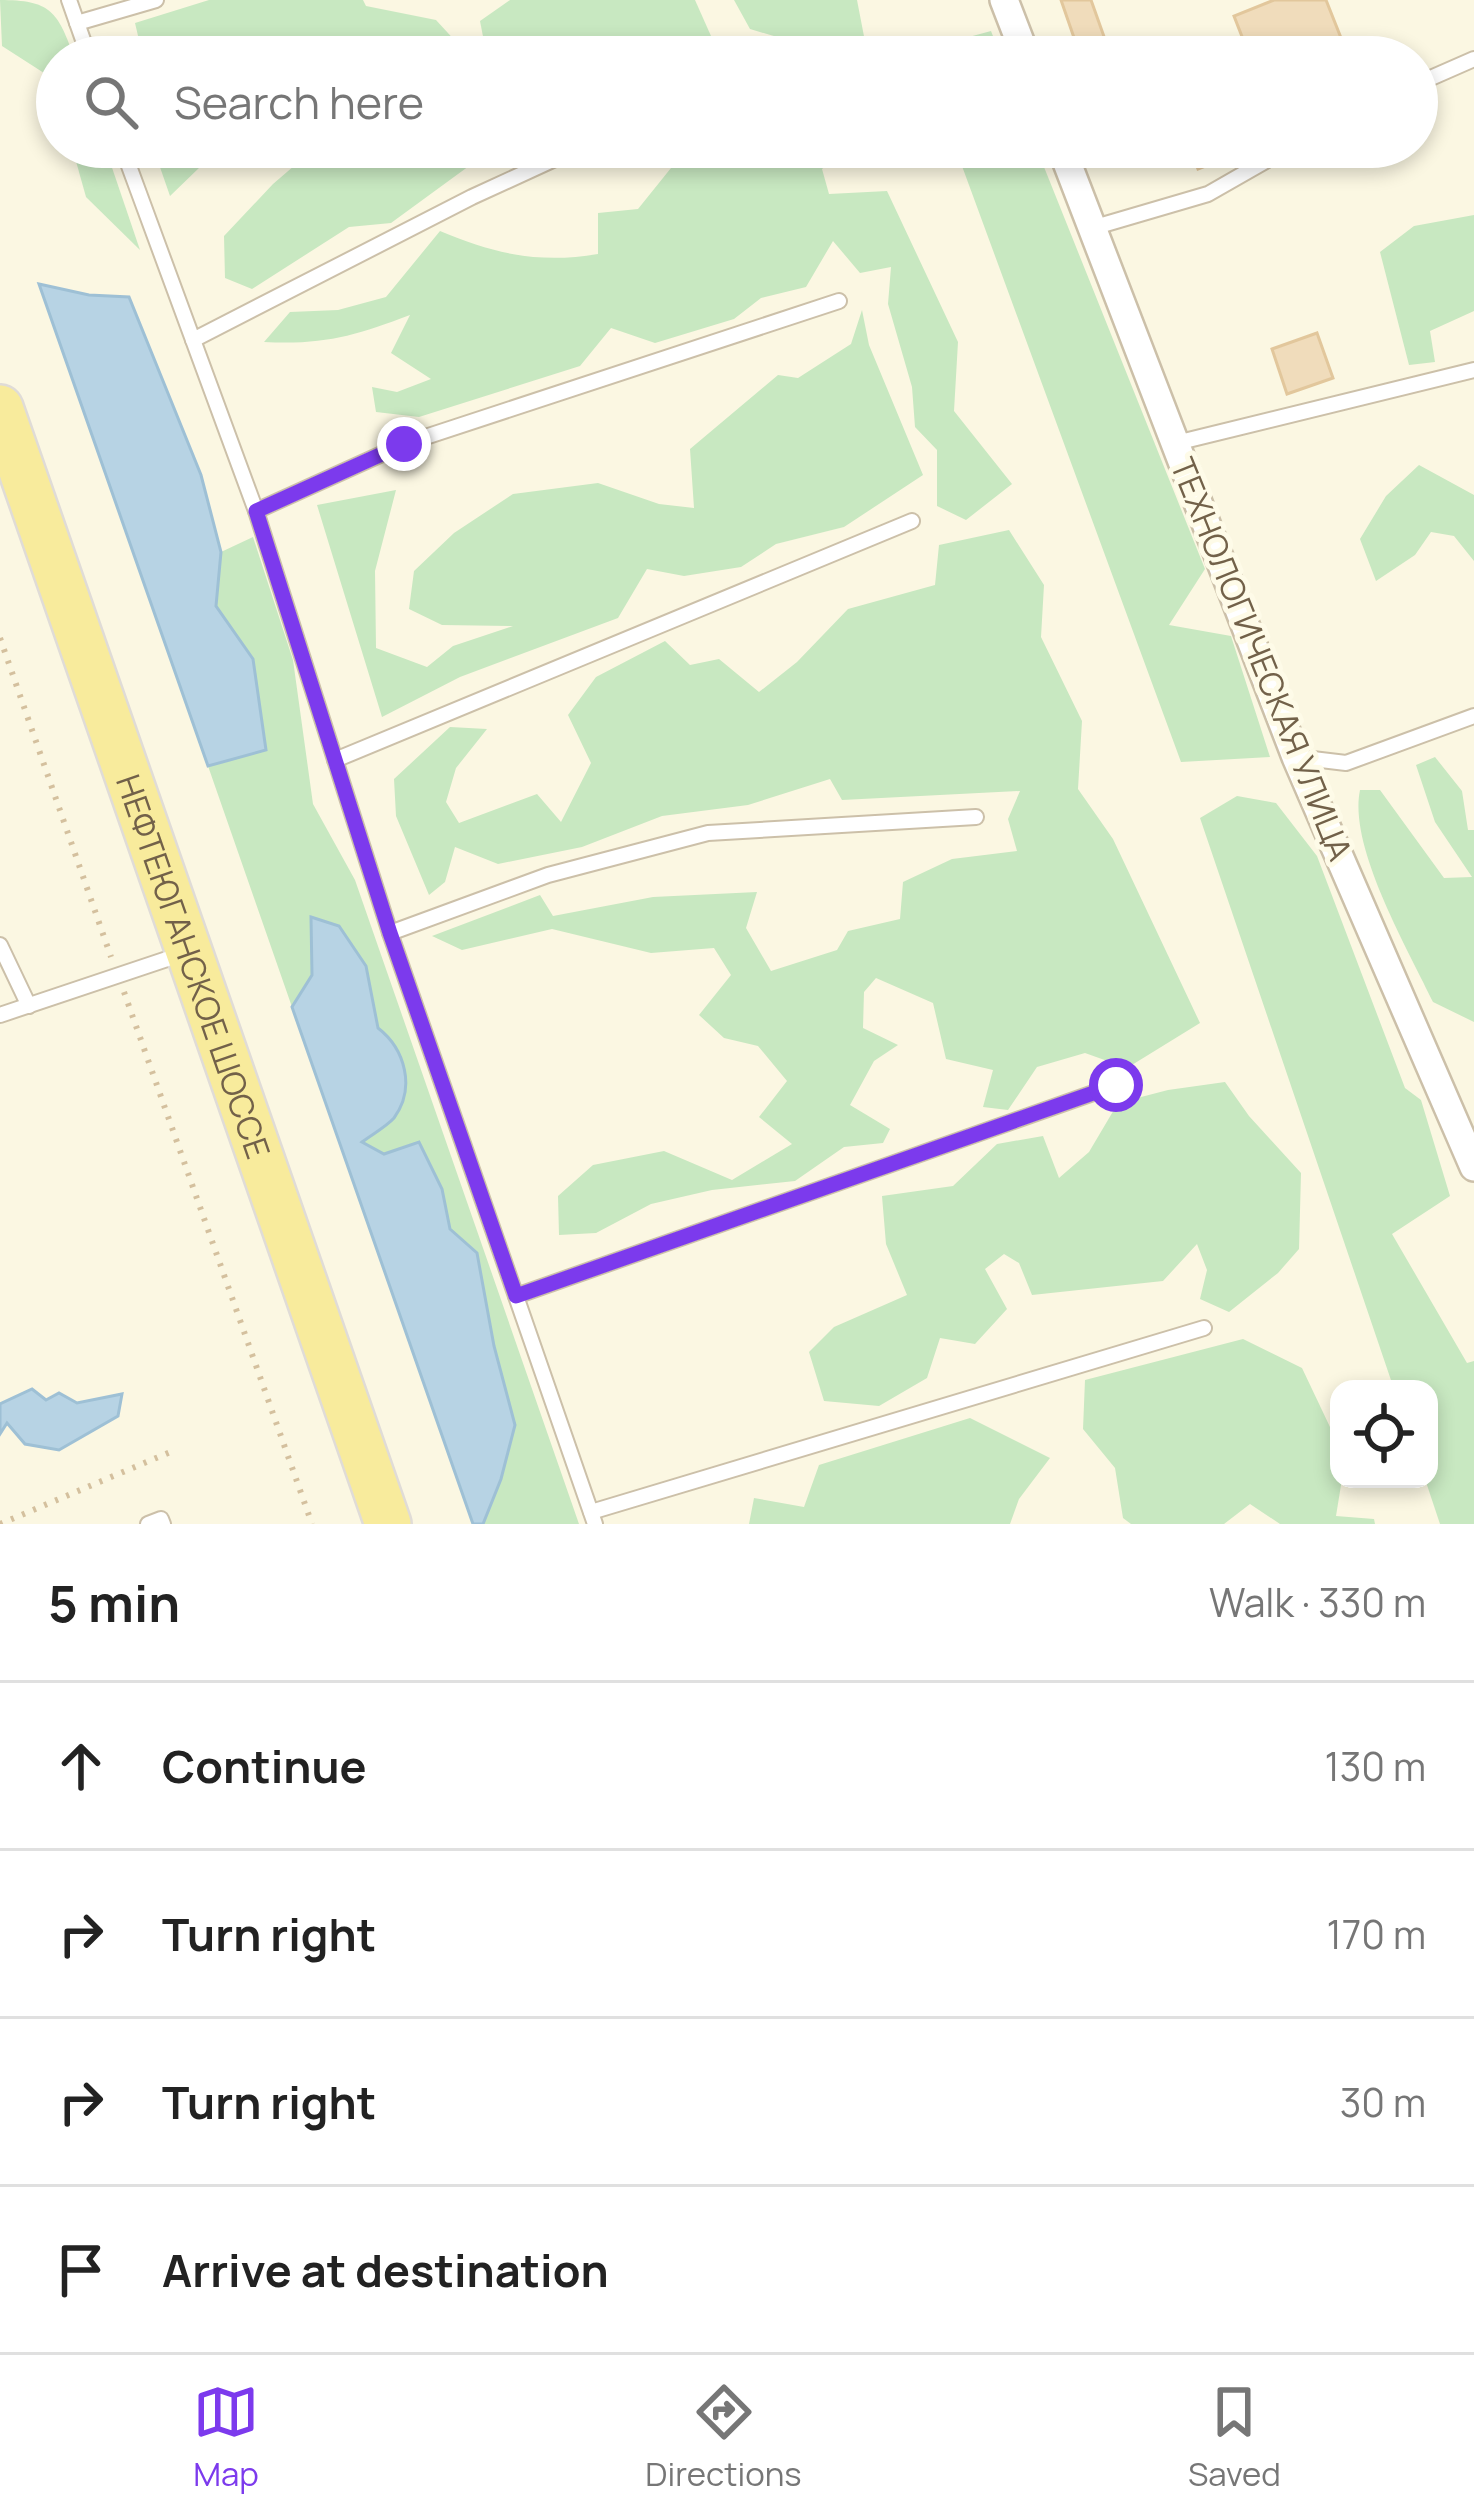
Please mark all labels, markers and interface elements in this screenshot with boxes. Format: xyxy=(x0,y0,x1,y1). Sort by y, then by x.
search box xyxy=(36,36,1438,168)
icon: search xyxy=(78,69,144,135)
text: Search here xyxy=(174,71,424,133)
route end xyxy=(377,417,431,471)
street label: ТЕХНОЛОГИЧЕСКАЯ УЛИЦА xyxy=(1161,451,1364,867)
street label: НЕФТЕЮГАНСКОЕ ШОССЕ xyxy=(107,768,282,1164)
route start xyxy=(1089,1058,1143,1112)
map controls xyxy=(1330,1380,1438,1488)
button: locate xyxy=(1330,1380,1438,1488)
text: 5 min xyxy=(48,1568,180,1637)
text: Walk · 330 m xyxy=(1209,1575,1426,1629)
icon: ahead xyxy=(48,1733,114,1799)
text: Continue xyxy=(162,1735,367,1797)
text: 130 m xyxy=(1325,1739,1426,1793)
icon: right xyxy=(48,1901,114,1967)
text: Turn right xyxy=(162,1903,376,1965)
text: 170 m xyxy=(1327,1907,1426,1961)
icon: right xyxy=(48,2069,114,2135)
text: Turn right xyxy=(162,2071,376,2133)
text: 30 m xyxy=(1340,2075,1426,2129)
icon: arrive xyxy=(48,2237,114,2303)
text: Arrive at destination xyxy=(162,2239,609,2301)
tab: Map xyxy=(193,2379,259,2496)
tab: Directions xyxy=(645,2379,802,2496)
tab: Saved xyxy=(1188,2379,1281,2496)

